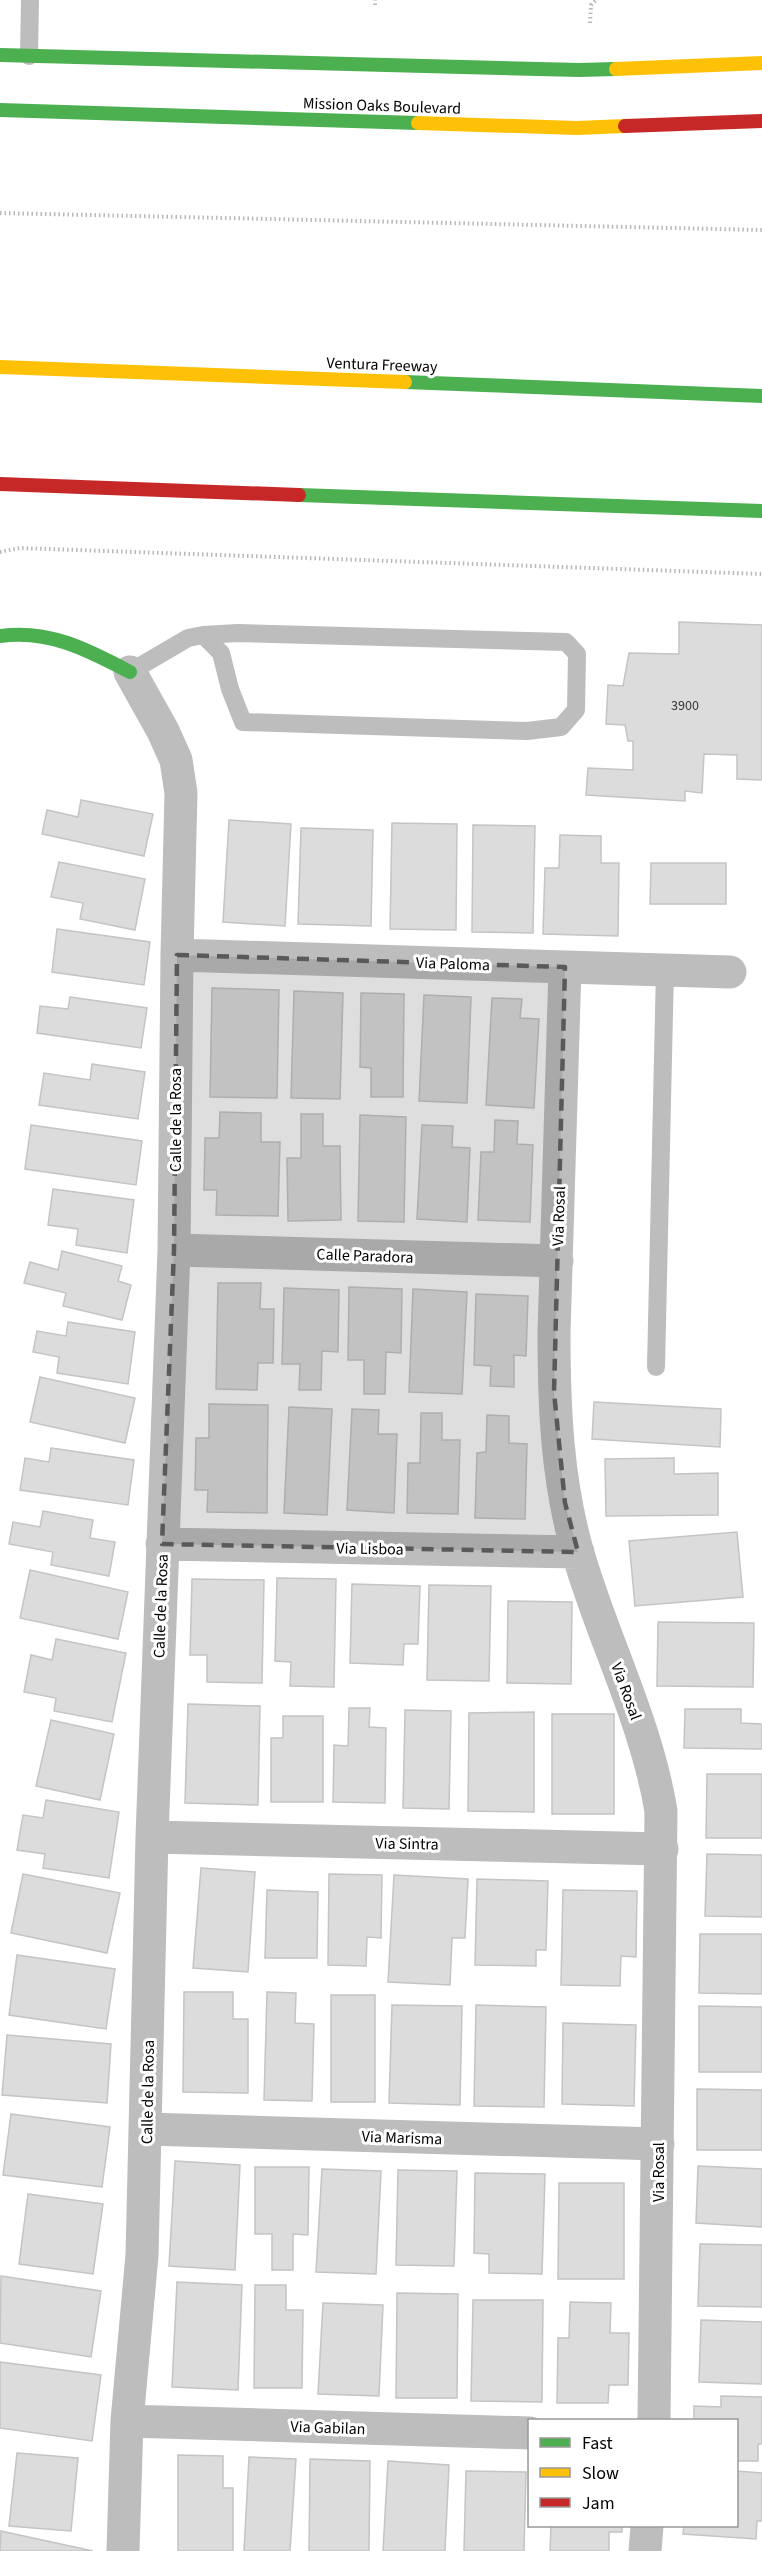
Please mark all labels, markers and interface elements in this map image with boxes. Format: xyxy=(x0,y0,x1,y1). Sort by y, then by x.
street label: Mission Oaks Boulevard xyxy=(302,92,462,120)
street label: Ventura Freeway xyxy=(326,352,438,378)
house number: 3900 xyxy=(671,696,699,716)
street label: Via Paloma xyxy=(416,952,490,976)
street label: Calle de la Rosa xyxy=(165,1068,187,1172)
street label: Via Rosal xyxy=(547,1186,571,1246)
street label: Calle Paradora xyxy=(316,1243,414,1269)
street label: Via Lisboa xyxy=(336,1537,404,1561)
street label: Calle de la Rosa xyxy=(148,1554,174,1658)
street label: Via Rosal xyxy=(605,1659,647,1723)
street label: Via Sintra xyxy=(375,1832,439,1856)
street label: Calle de la Rosa xyxy=(136,2040,160,2144)
street label: Via Marisma xyxy=(361,2126,443,2150)
street label: Via Rosal xyxy=(648,2142,670,2202)
street label: Via Gabilan xyxy=(290,2416,366,2440)
legend xyxy=(528,2419,738,2527)
text: Fast xyxy=(582,2431,613,2456)
text: Slow xyxy=(582,2461,619,2486)
text: Jam xyxy=(582,2491,615,2516)

